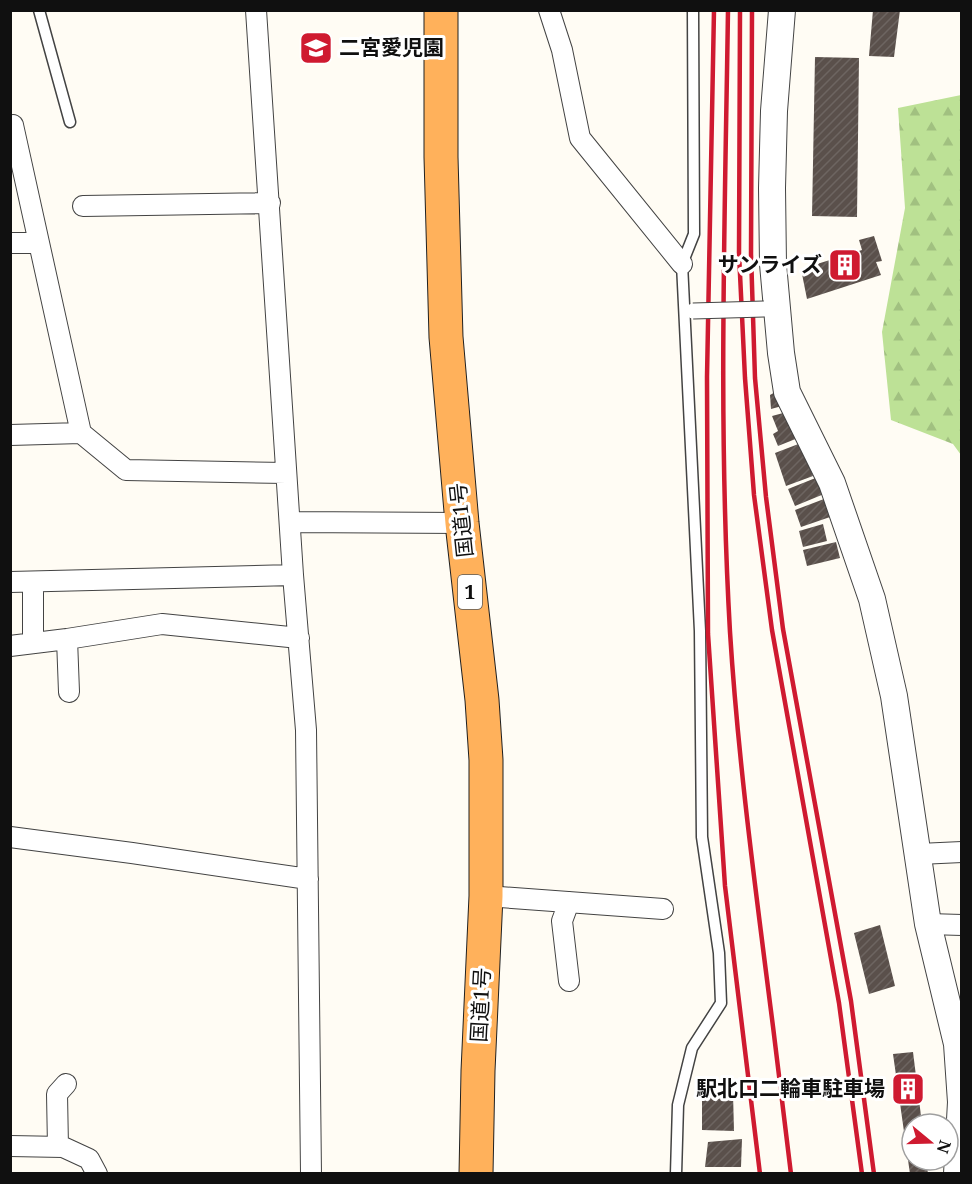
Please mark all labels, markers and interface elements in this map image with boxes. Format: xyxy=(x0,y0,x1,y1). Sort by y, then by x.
school or university icon: 二宮愛児園 xyxy=(298,30,334,66)
place label: 二宮愛児園 xyxy=(339,33,444,61)
building icon: サンライズ xyxy=(827,247,863,283)
place label: サンライズ xyxy=(718,250,822,278)
street label: 国道1号 xyxy=(443,481,479,559)
road number: 1 xyxy=(458,575,482,609)
street label: 国道1号 xyxy=(464,967,496,1043)
building icon: 駅北口二輪車駐車場 xyxy=(890,1071,926,1107)
place label: 駅北口二輪車駐車場 xyxy=(696,1074,885,1102)
north arrow xyxy=(900,1112,960,1172)
text: N xyxy=(932,1137,957,1157)

